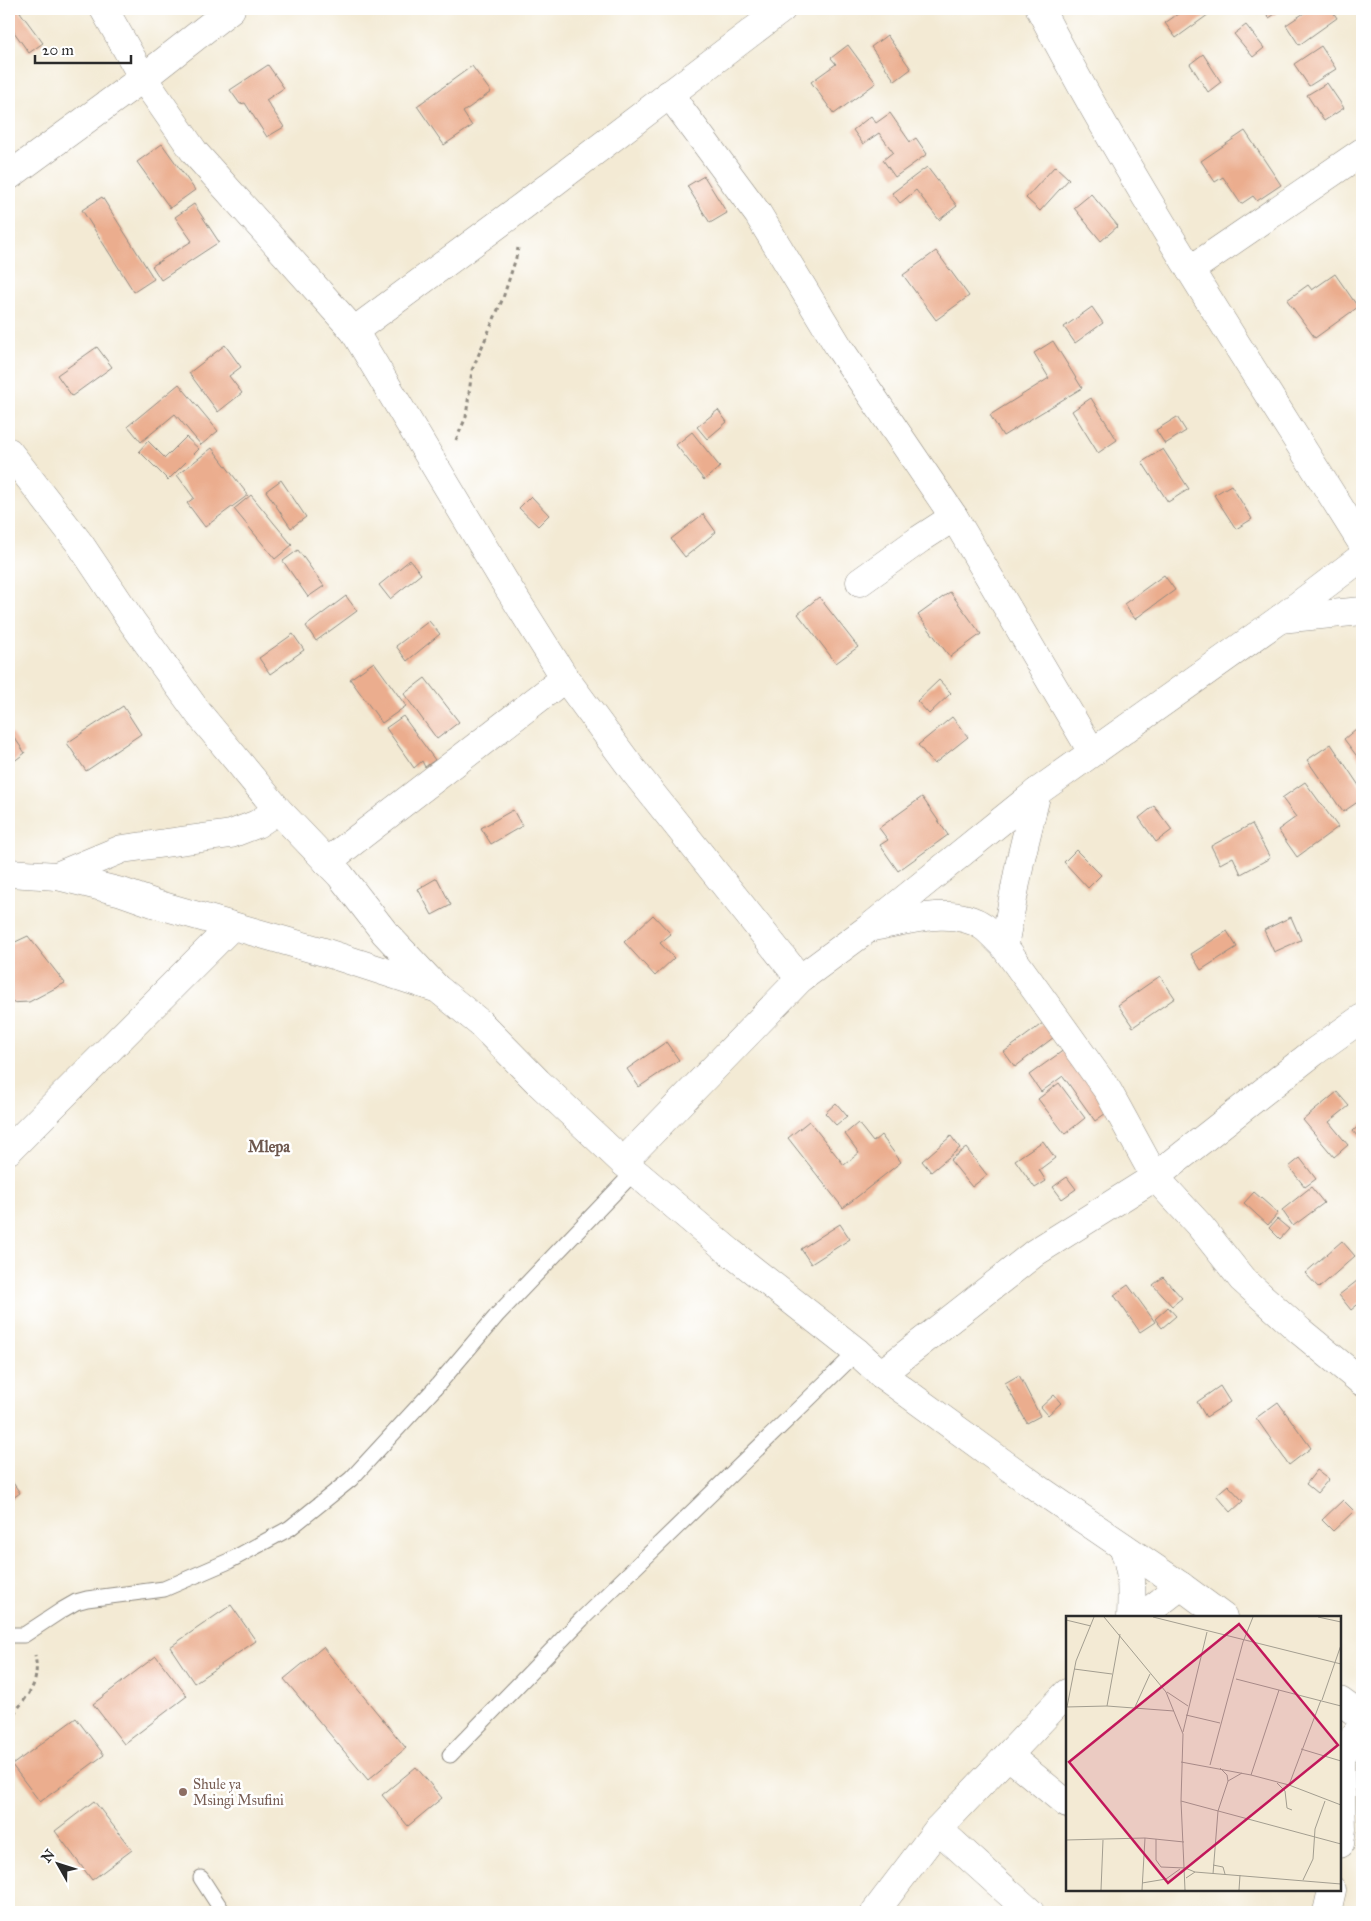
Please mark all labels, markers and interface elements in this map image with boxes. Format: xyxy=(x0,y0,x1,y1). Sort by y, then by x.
scale bar xyxy=(35,32,131,64)
text: 20 m xyxy=(42,41,74,59)
district label: Mlepa xyxy=(248,1137,291,1157)
inset map xyxy=(1066,1616,1341,1891)
place label: Shule ya Msingi Msufini xyxy=(193,1776,284,1809)
marker: Shule ya Msingi Msufini xyxy=(177,1786,189,1798)
north arrow xyxy=(32,1838,82,1888)
text: N xyxy=(38,1846,59,1866)

